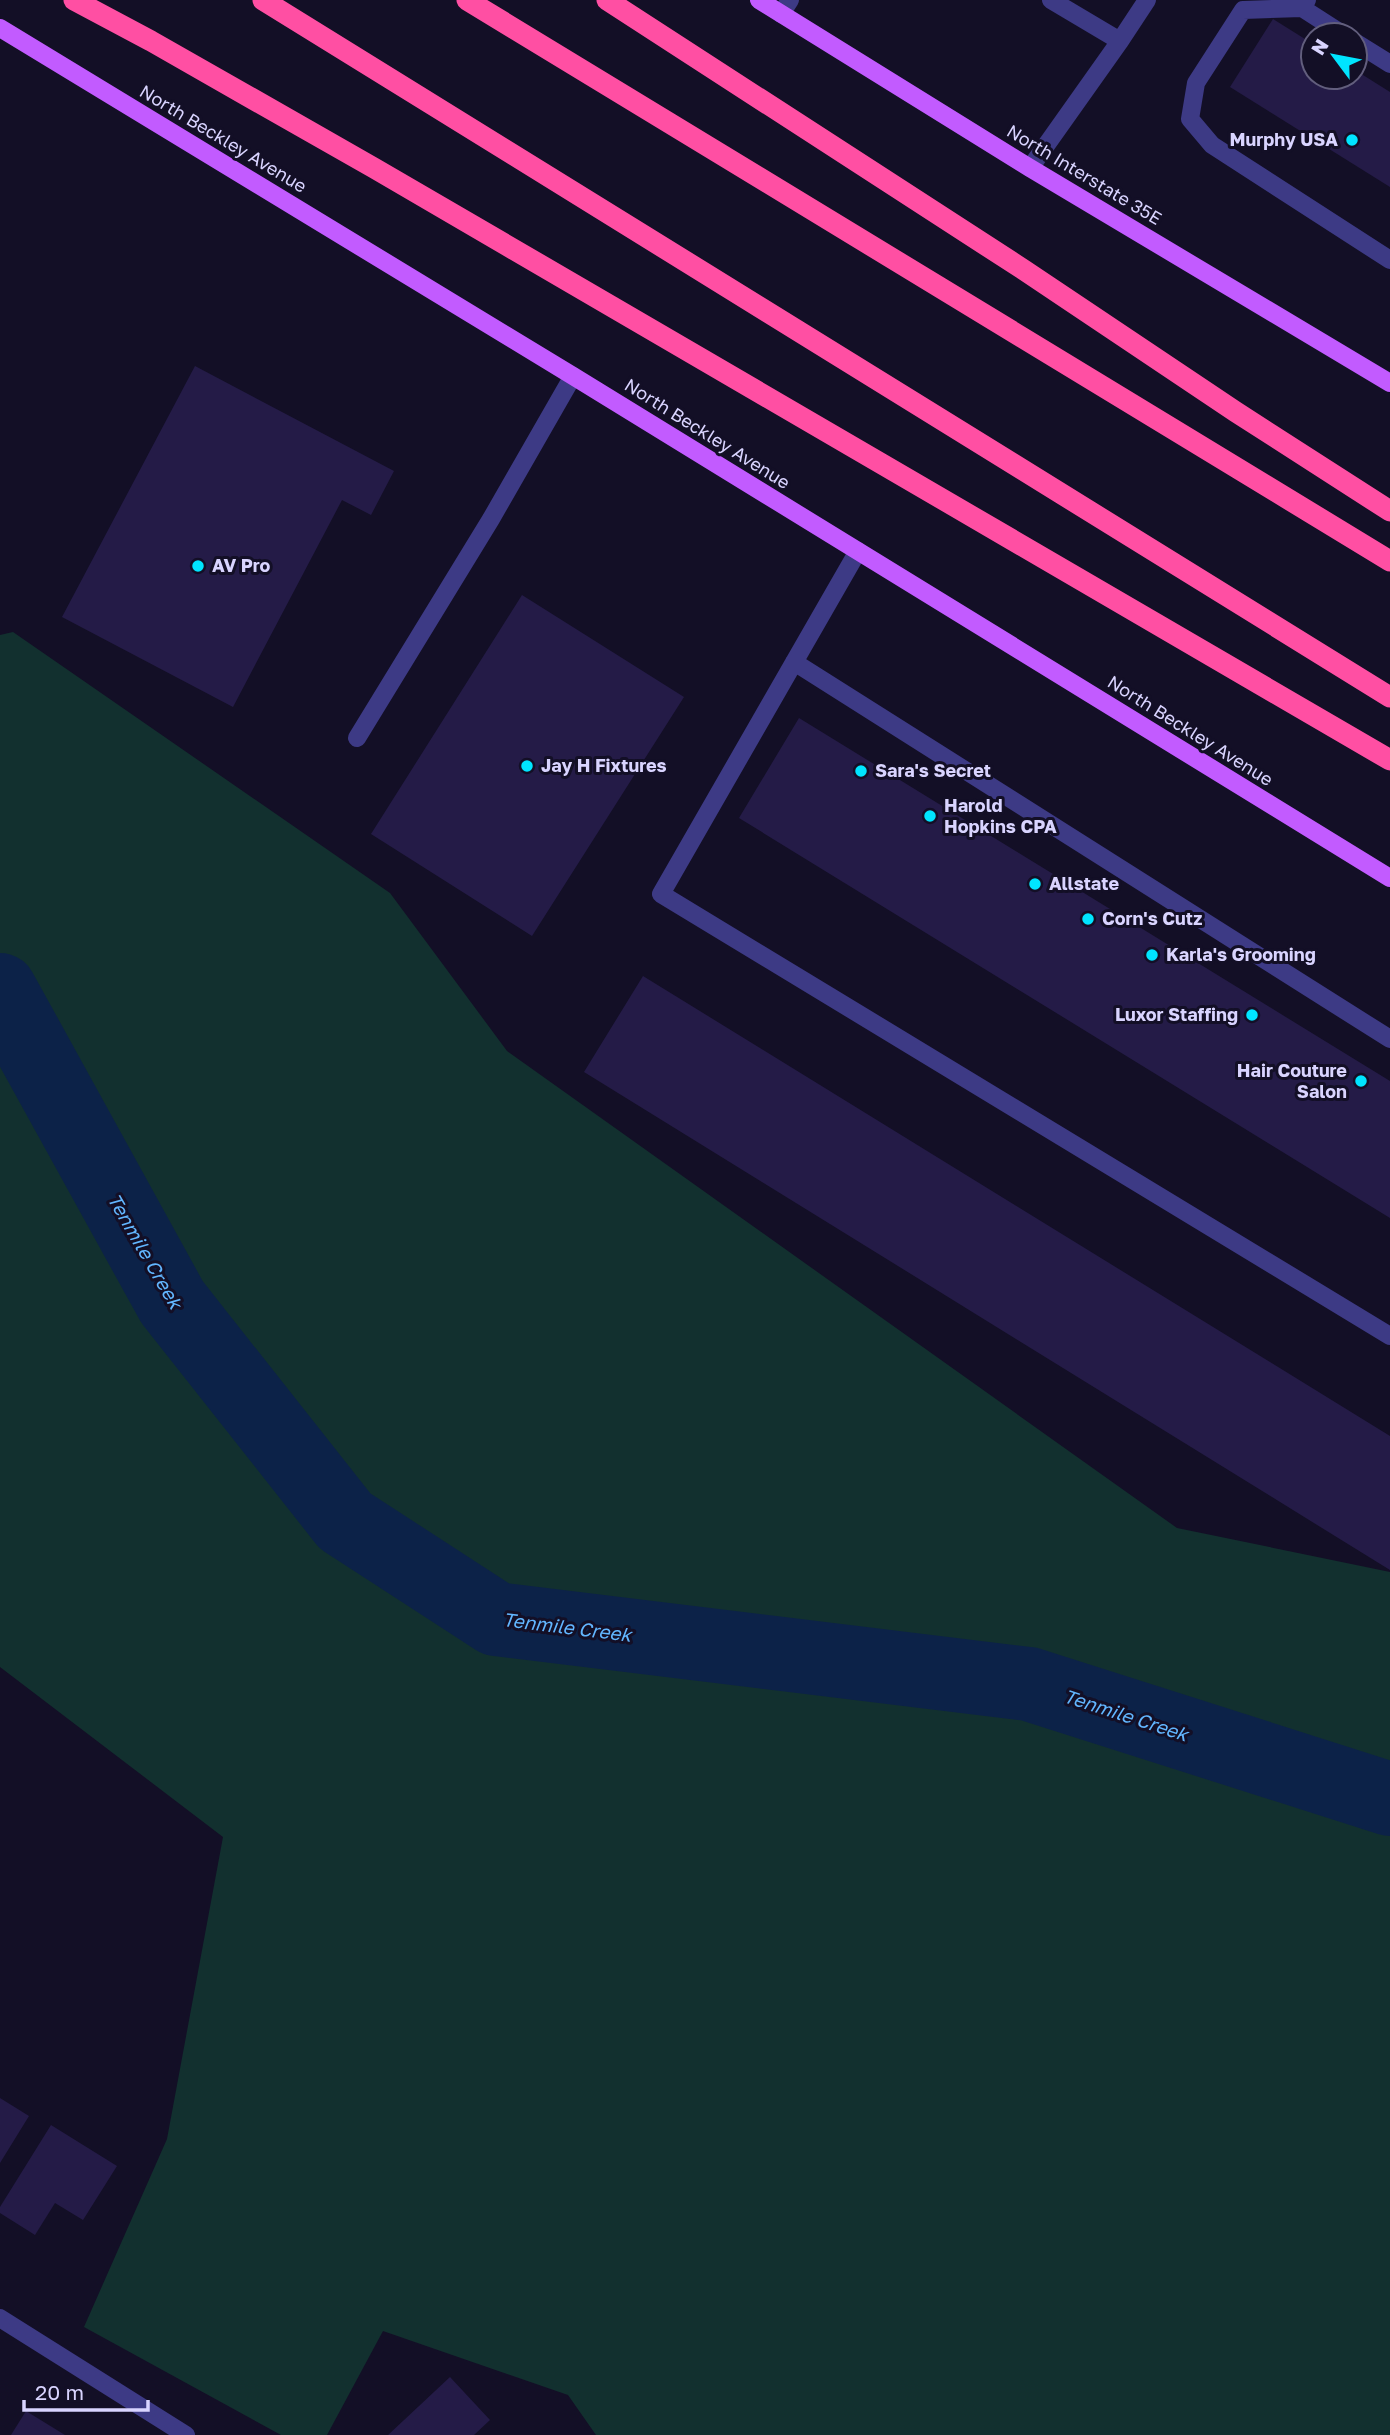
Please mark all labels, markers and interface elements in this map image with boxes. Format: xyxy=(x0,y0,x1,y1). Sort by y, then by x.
north arrow xyxy=(1299,21,1369,91)
text: N xyxy=(1306,35,1333,59)
street label: North Beckley Avenue xyxy=(136,80,311,197)
street label: North Interstate 35E xyxy=(1003,119,1166,229)
place label: Murphy USA xyxy=(1229,128,1338,150)
marker: Murphy USA xyxy=(1344,132,1360,148)
street label: North Beckley Avenue xyxy=(621,373,794,493)
place label: AV Pro xyxy=(212,554,271,576)
marker: AV Pro xyxy=(190,558,206,574)
street label: North Beckley Avenue xyxy=(1104,670,1277,790)
place label: Jay H Fixtures xyxy=(541,754,667,776)
marker: Jay H Fixtures xyxy=(519,758,535,774)
place label: Sara's Secret xyxy=(875,759,991,781)
marker: Sara's Secret xyxy=(853,763,869,779)
place label: Harold Hopkins CPA xyxy=(944,794,1057,837)
marker: Harold Hopkins CPA xyxy=(922,808,938,824)
place label: Allstate xyxy=(1049,872,1119,894)
marker: Allstate xyxy=(1027,876,1043,892)
place label: Corn's Cutz xyxy=(1102,907,1202,929)
marker: Corn's Cutz xyxy=(1080,911,1096,927)
place label: Karla's Grooming xyxy=(1166,943,1316,965)
marker: Karla's Grooming xyxy=(1144,947,1160,963)
place label: Luxor Staffing xyxy=(1115,1003,1238,1025)
marker: Luxor Staffing xyxy=(1244,1007,1260,1023)
place label: Hair Couture Salon xyxy=(1237,1059,1347,1102)
marker: Hair Couture Salon xyxy=(1353,1073,1369,1089)
water label: Tenmile Creek xyxy=(103,1189,189,1314)
water label: Tenmile Creek xyxy=(502,1607,635,1646)
water label: Tenmile Creek xyxy=(1061,1684,1193,1746)
scale bar xyxy=(24,2368,149,2412)
text: 20 m xyxy=(35,2379,84,2405)

